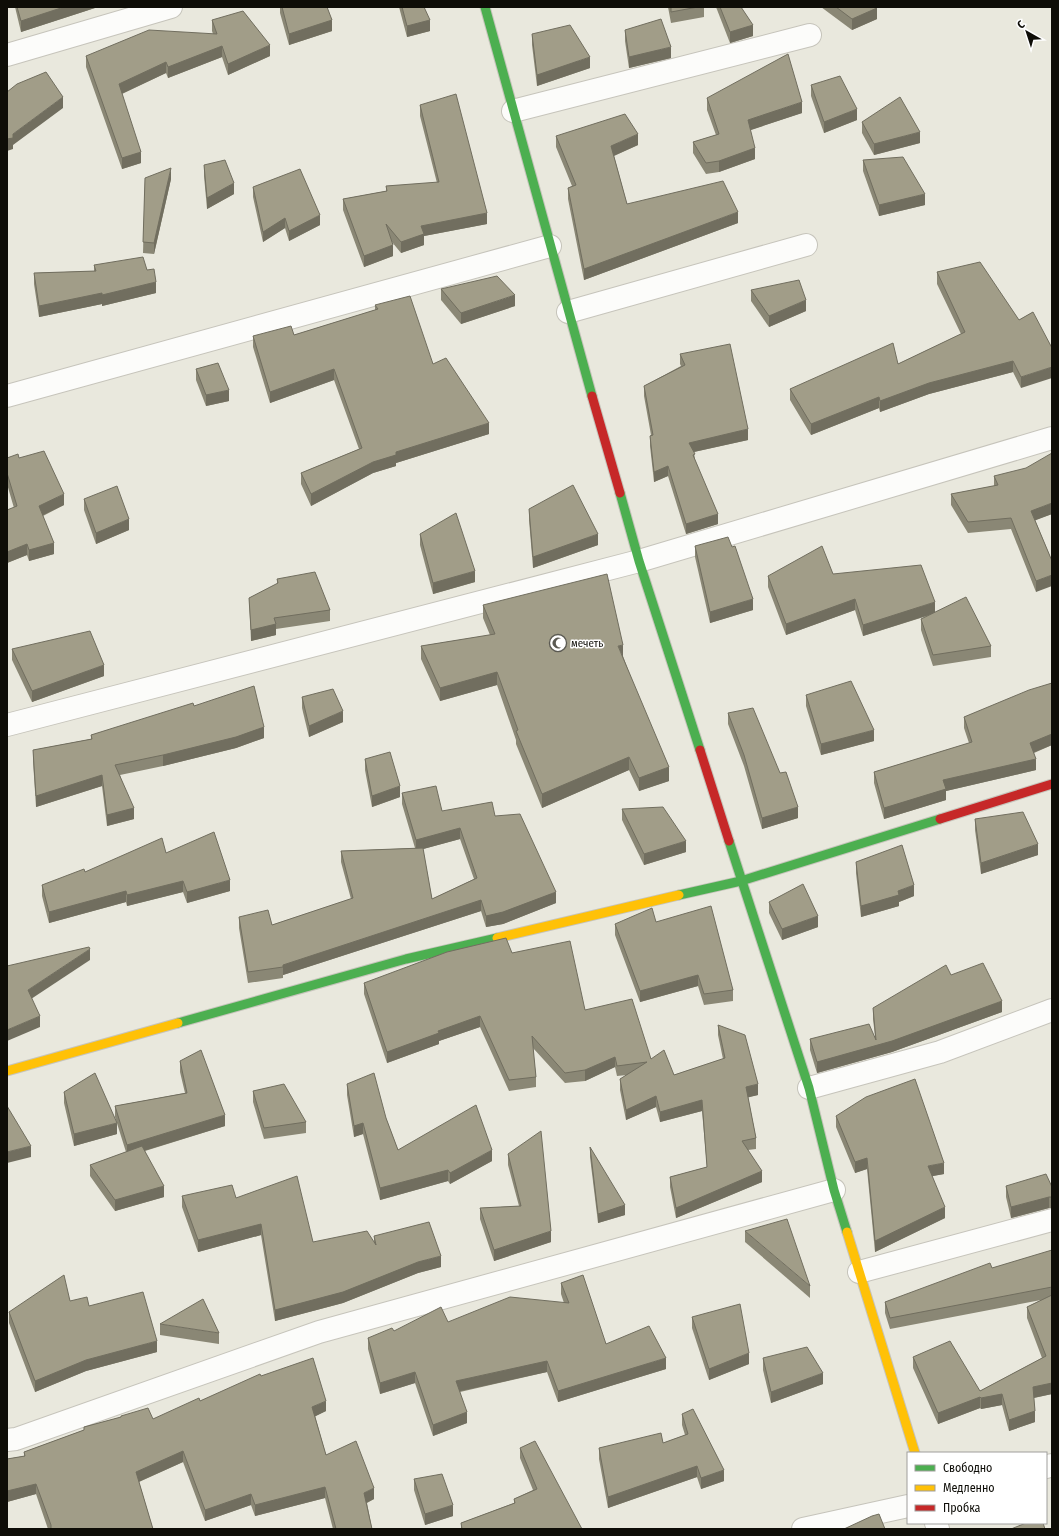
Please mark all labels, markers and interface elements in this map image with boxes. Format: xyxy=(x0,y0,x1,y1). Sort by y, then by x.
north arrow xyxy=(1007,12,1047,52)
text: С xyxy=(1015,18,1028,31)
mosque icon: мечеть xyxy=(548,633,568,653)
place label: мечеть xyxy=(571,637,603,650)
legend xyxy=(907,1452,1047,1524)
text: Свободно xyxy=(943,1461,992,1475)
text: Медленно xyxy=(943,1481,995,1495)
text: Пробка xyxy=(943,1501,981,1515)

